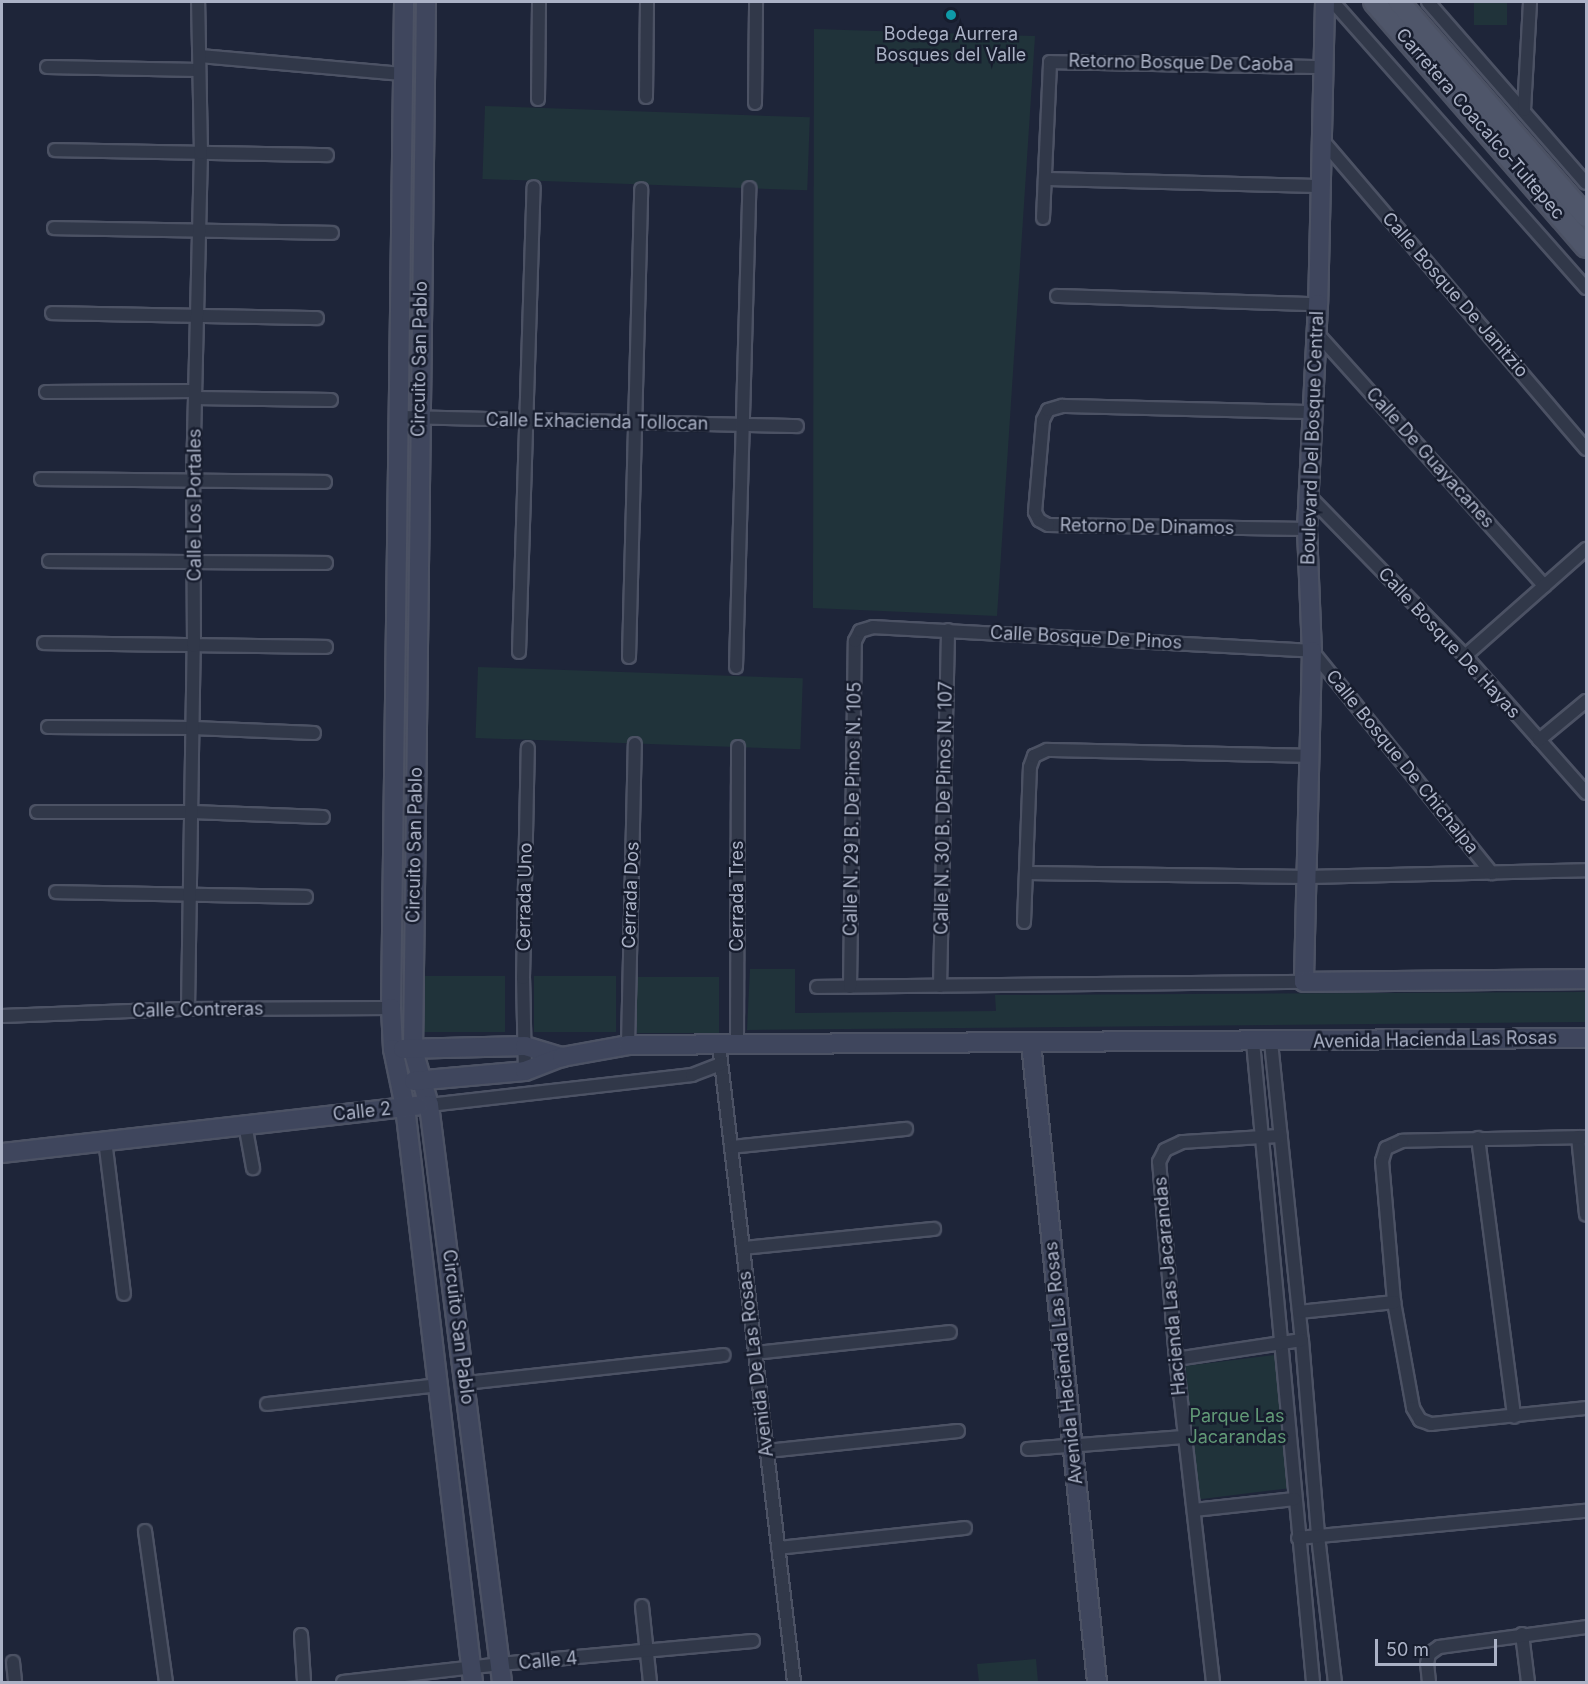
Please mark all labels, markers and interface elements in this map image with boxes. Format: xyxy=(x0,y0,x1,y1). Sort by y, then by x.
marker: Bodega Aurrera Bosques del Valle xyxy=(944,8,958,22)
place label: Bodega Aurrera Bosques del Valle xyxy=(876,24,1026,66)
street label: Carretera Coacalco-Tultepec xyxy=(1391,24,1569,224)
street label: Retorno Bosque De Caoba xyxy=(1068,50,1294,76)
street label: Calle Bosque De Janitzio xyxy=(1377,208,1533,382)
street label: Circuito San Pablo xyxy=(408,281,432,437)
street label: Boulevard Del Bosque Central xyxy=(1298,311,1328,565)
street label: Calle De Guayacanes xyxy=(1361,383,1499,533)
street label: Calle Exhacienda Tollocan xyxy=(486,409,708,435)
street label: Calle Los Portales xyxy=(184,429,206,581)
street label: Retorno De Dinamos xyxy=(1060,515,1234,539)
street label: Calle Bosque De Hayas xyxy=(1374,563,1524,723)
street label: Calle Bosque De Pinos xyxy=(989,622,1183,654)
street label: Calle Bosque De Chichalpa xyxy=(1321,666,1483,858)
street label: Calle N. 30 B. De Pinos N. 107 xyxy=(931,681,957,935)
street label: Calle N. 29 B. De Pinos N. 105 xyxy=(840,682,866,936)
street label: Circuito San Pablo xyxy=(403,767,427,923)
street label: Cerrada Dos xyxy=(618,841,644,949)
street label: Cerrada Tres xyxy=(726,841,748,951)
street label: Cerrada Uno xyxy=(513,843,537,951)
street label: Calle Contreras xyxy=(132,998,264,1022)
street label: Avenida Hacienda Las Rosas xyxy=(1313,1027,1557,1053)
street label: Calle 2 xyxy=(332,1098,392,1126)
street label: Hacienda Las Jacarandas xyxy=(1150,1176,1190,1396)
street label: Avenida Hacienda Las Rosas xyxy=(1040,1240,1088,1486)
street label: Circuito San Pablo xyxy=(438,1248,478,1406)
street label: Avenida De Las Rosas xyxy=(734,1270,778,1458)
park label: Parque Las Jacarandas xyxy=(1187,1406,1287,1448)
scale bar xyxy=(1378,1627,1500,1665)
text: 50 m xyxy=(1386,1639,1429,1660)
street label: Calle 4 xyxy=(518,1648,578,1674)

